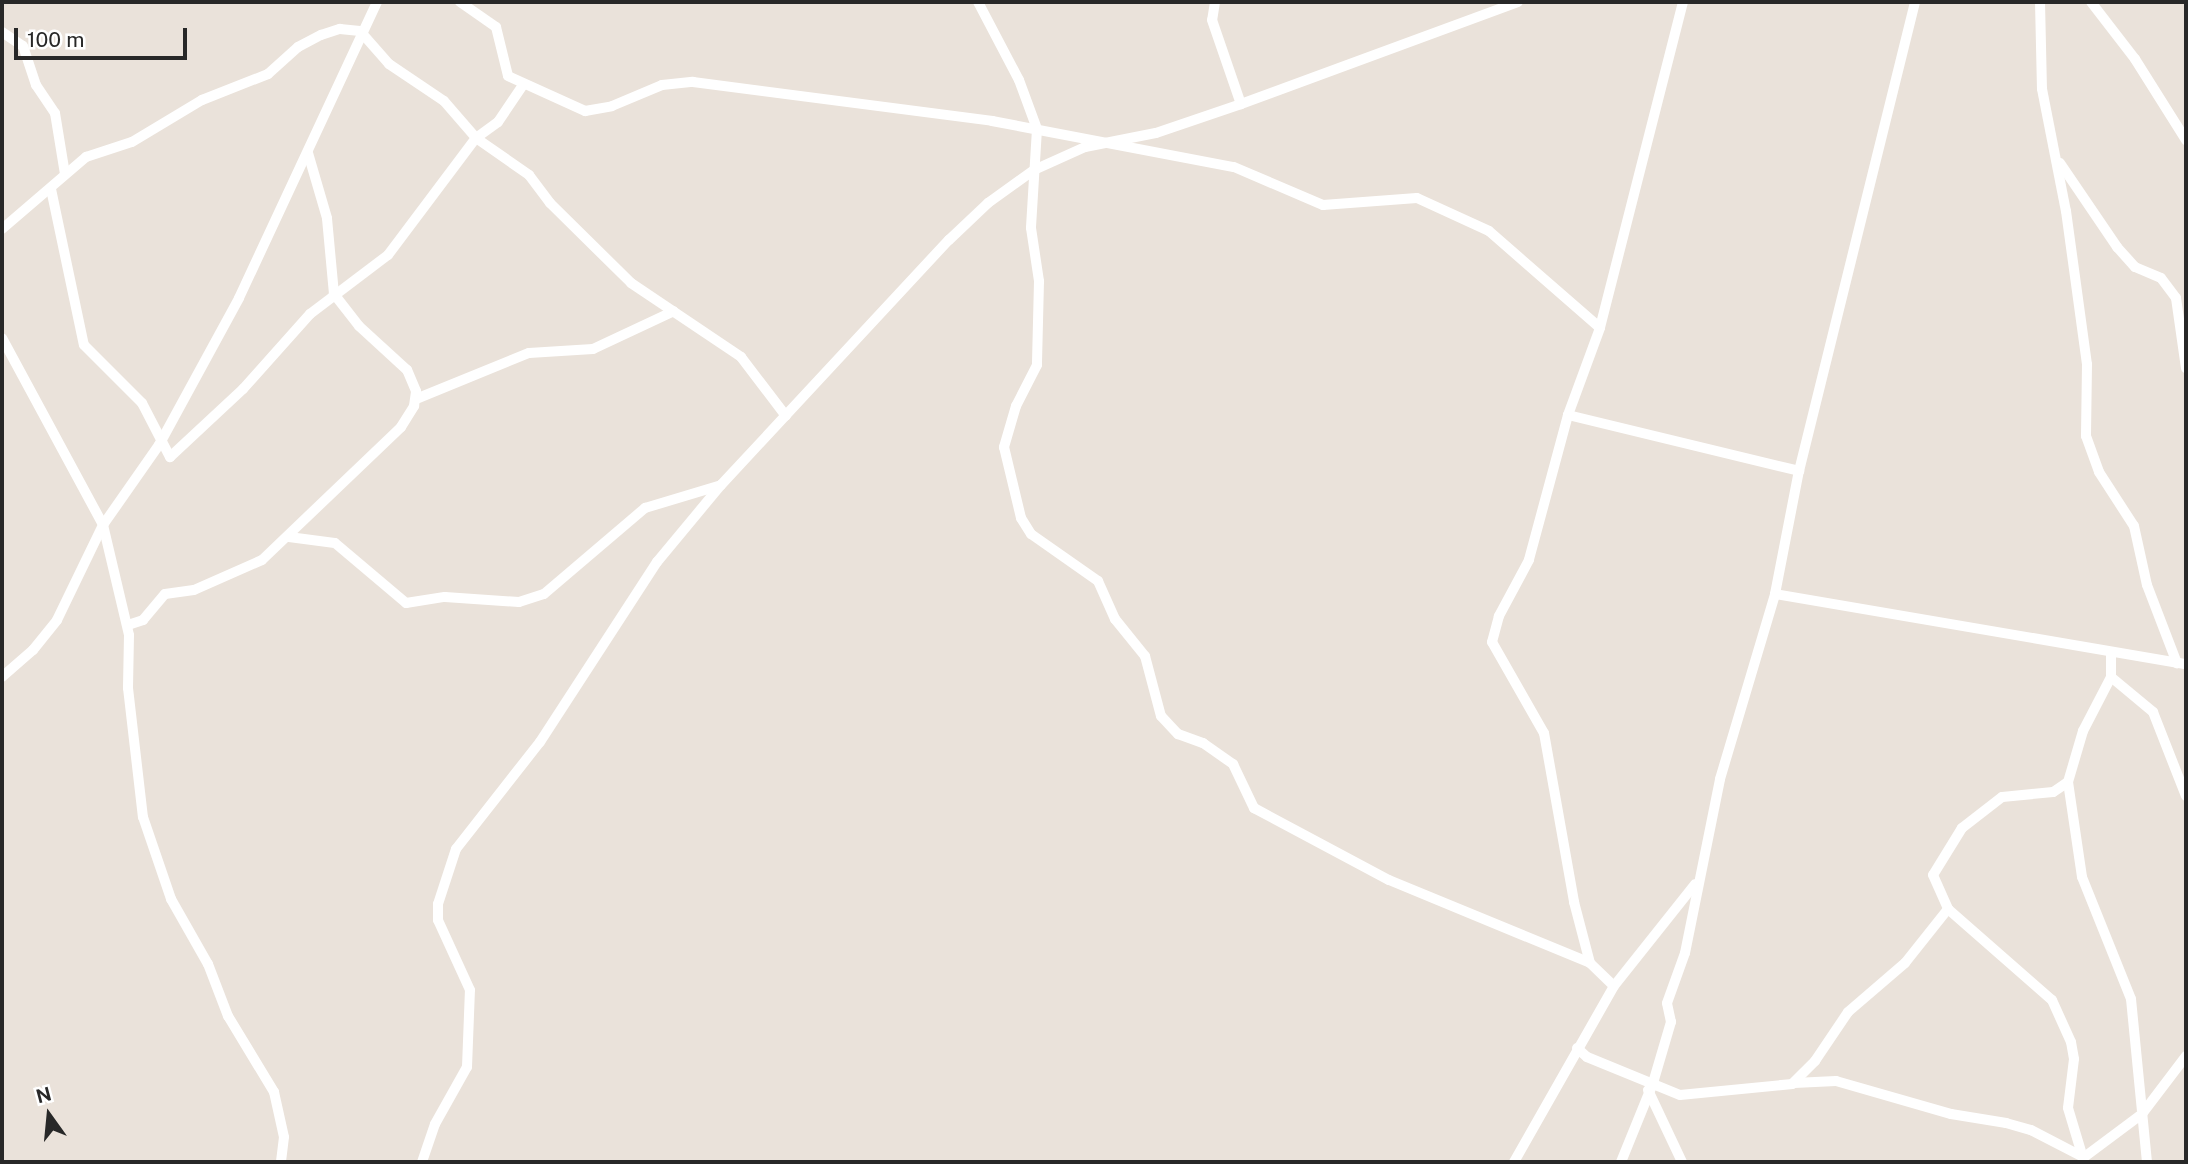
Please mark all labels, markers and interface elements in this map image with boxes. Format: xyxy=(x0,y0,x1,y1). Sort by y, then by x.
scale bar xyxy=(18,14,191,58)
text: 100 m xyxy=(27,27,84,52)
north arrow xyxy=(14,1080,84,1150)
text: N xyxy=(34,1082,54,1107)

